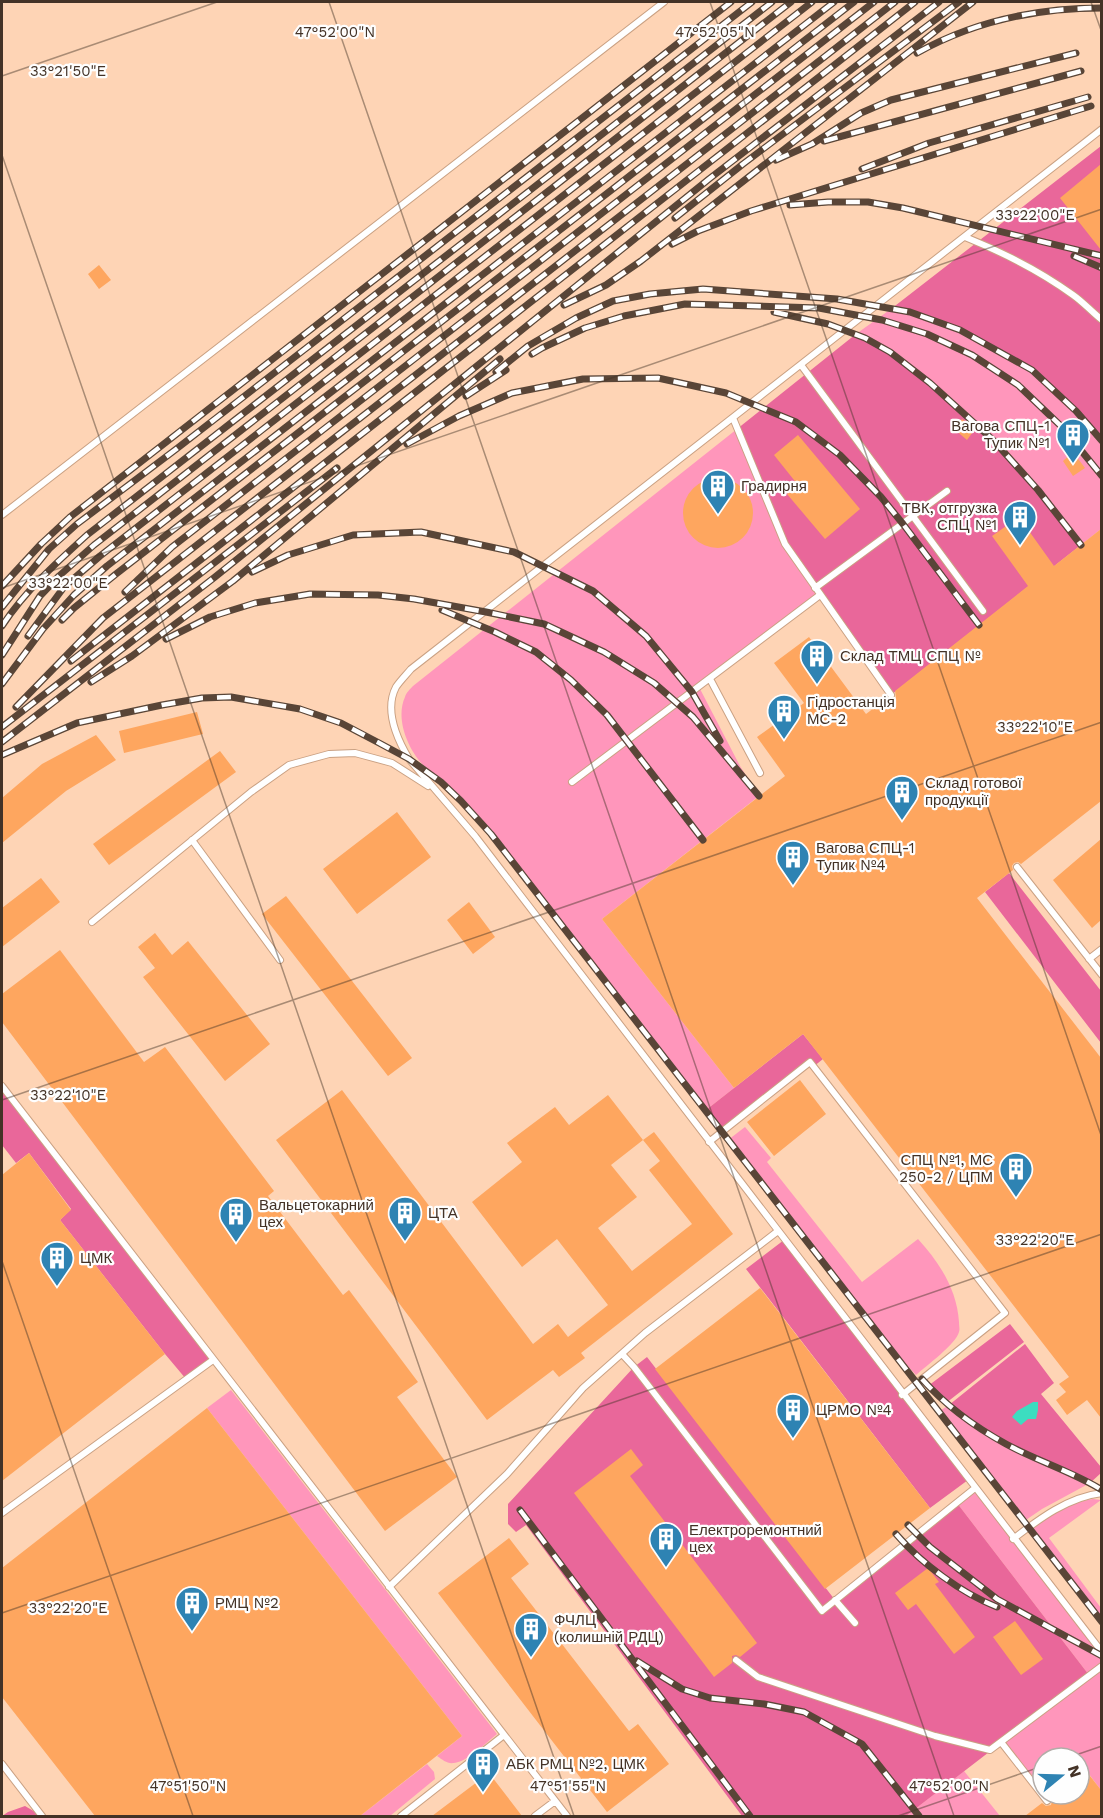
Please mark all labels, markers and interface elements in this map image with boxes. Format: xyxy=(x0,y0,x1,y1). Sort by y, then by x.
text: 47°52'00"N xyxy=(295,23,375,41)
text: 47°52'05"N xyxy=(675,23,755,41)
text: 33°21'50"E xyxy=(30,62,106,80)
text: 33°22'00"E xyxy=(995,206,1075,224)
place label: Вагова СПЦ-1 Тупик №1 xyxy=(951,417,1050,452)
building icon: Вагова СПЦ-1 Тупик №1 xyxy=(1055,417,1091,464)
building icon: Градирня xyxy=(700,468,736,515)
place label: Градирня xyxy=(741,477,807,495)
place label: ТВК, отгрузка СПЦ №1 xyxy=(902,499,998,534)
building icon: ТВК, отгрузка СПЦ №1 xyxy=(1002,499,1038,546)
text: 33°22'00"E xyxy=(28,574,108,592)
building icon: Склад ТМЦ СПЦ № xyxy=(799,638,835,685)
place label: Склад ТМЦ СПЦ № xyxy=(840,647,981,665)
building icon: Гідростанція МС-2 xyxy=(766,693,802,740)
place label: Гідростанція МС-2 xyxy=(807,693,895,728)
text: 33°22'10"E xyxy=(997,718,1073,736)
building icon: Склад готової продукції xyxy=(884,774,920,821)
place label: Склад готової продукції xyxy=(925,774,1023,809)
building icon: Вагова СПЦ-1 Тупик №4 xyxy=(775,839,811,886)
place label: Вагова СПЦ-1 Тупик №4 xyxy=(816,839,915,874)
text: 33°22'10"E xyxy=(30,1086,106,1104)
place label: СПЦ №1, МС 250-2 / ЦПМ xyxy=(899,1151,993,1186)
building icon: СПЦ №1, МС 250-2 / ЦПМ xyxy=(998,1151,1034,1198)
building icon: ЦТА xyxy=(387,1195,423,1242)
building icon: Вальцетокарний цех xyxy=(218,1196,254,1243)
place label: Вальцетокарний цех xyxy=(259,1196,374,1231)
place label: ЦТА xyxy=(428,1204,458,1222)
text: 33°22'20"E xyxy=(995,1231,1075,1249)
building icon: ЦМК xyxy=(39,1240,75,1287)
place label: ЦМК xyxy=(80,1249,113,1267)
building icon: ЦРМО №4 xyxy=(775,1392,811,1439)
place label: ЦРМО №4 xyxy=(816,1401,892,1419)
building icon: Електроремонтний цех xyxy=(648,1521,684,1568)
place label: Електроремонтний цех xyxy=(689,1521,822,1556)
building icon: РМЦ №2 xyxy=(174,1585,210,1632)
place label: РМЦ №2 xyxy=(215,1594,279,1612)
text: 33°22'20"E xyxy=(28,1599,108,1617)
building icon: ФЧЛЦ (колишній РДЦ) xyxy=(513,1611,549,1658)
place label: ФЧЛЦ (колишній РДЦ) xyxy=(554,1611,664,1646)
building icon: АБК РМЦ №2, ЦМК xyxy=(465,1746,501,1793)
north arrow xyxy=(1031,1746,1091,1806)
place label: АБК РМЦ №2, ЦМК xyxy=(506,1755,645,1773)
text: N xyxy=(1064,1763,1086,1780)
text: 47°51'50"N xyxy=(150,1777,226,1795)
text: 47°51'55"N xyxy=(530,1777,606,1795)
text: 47°52'00"N xyxy=(909,1777,989,1795)

